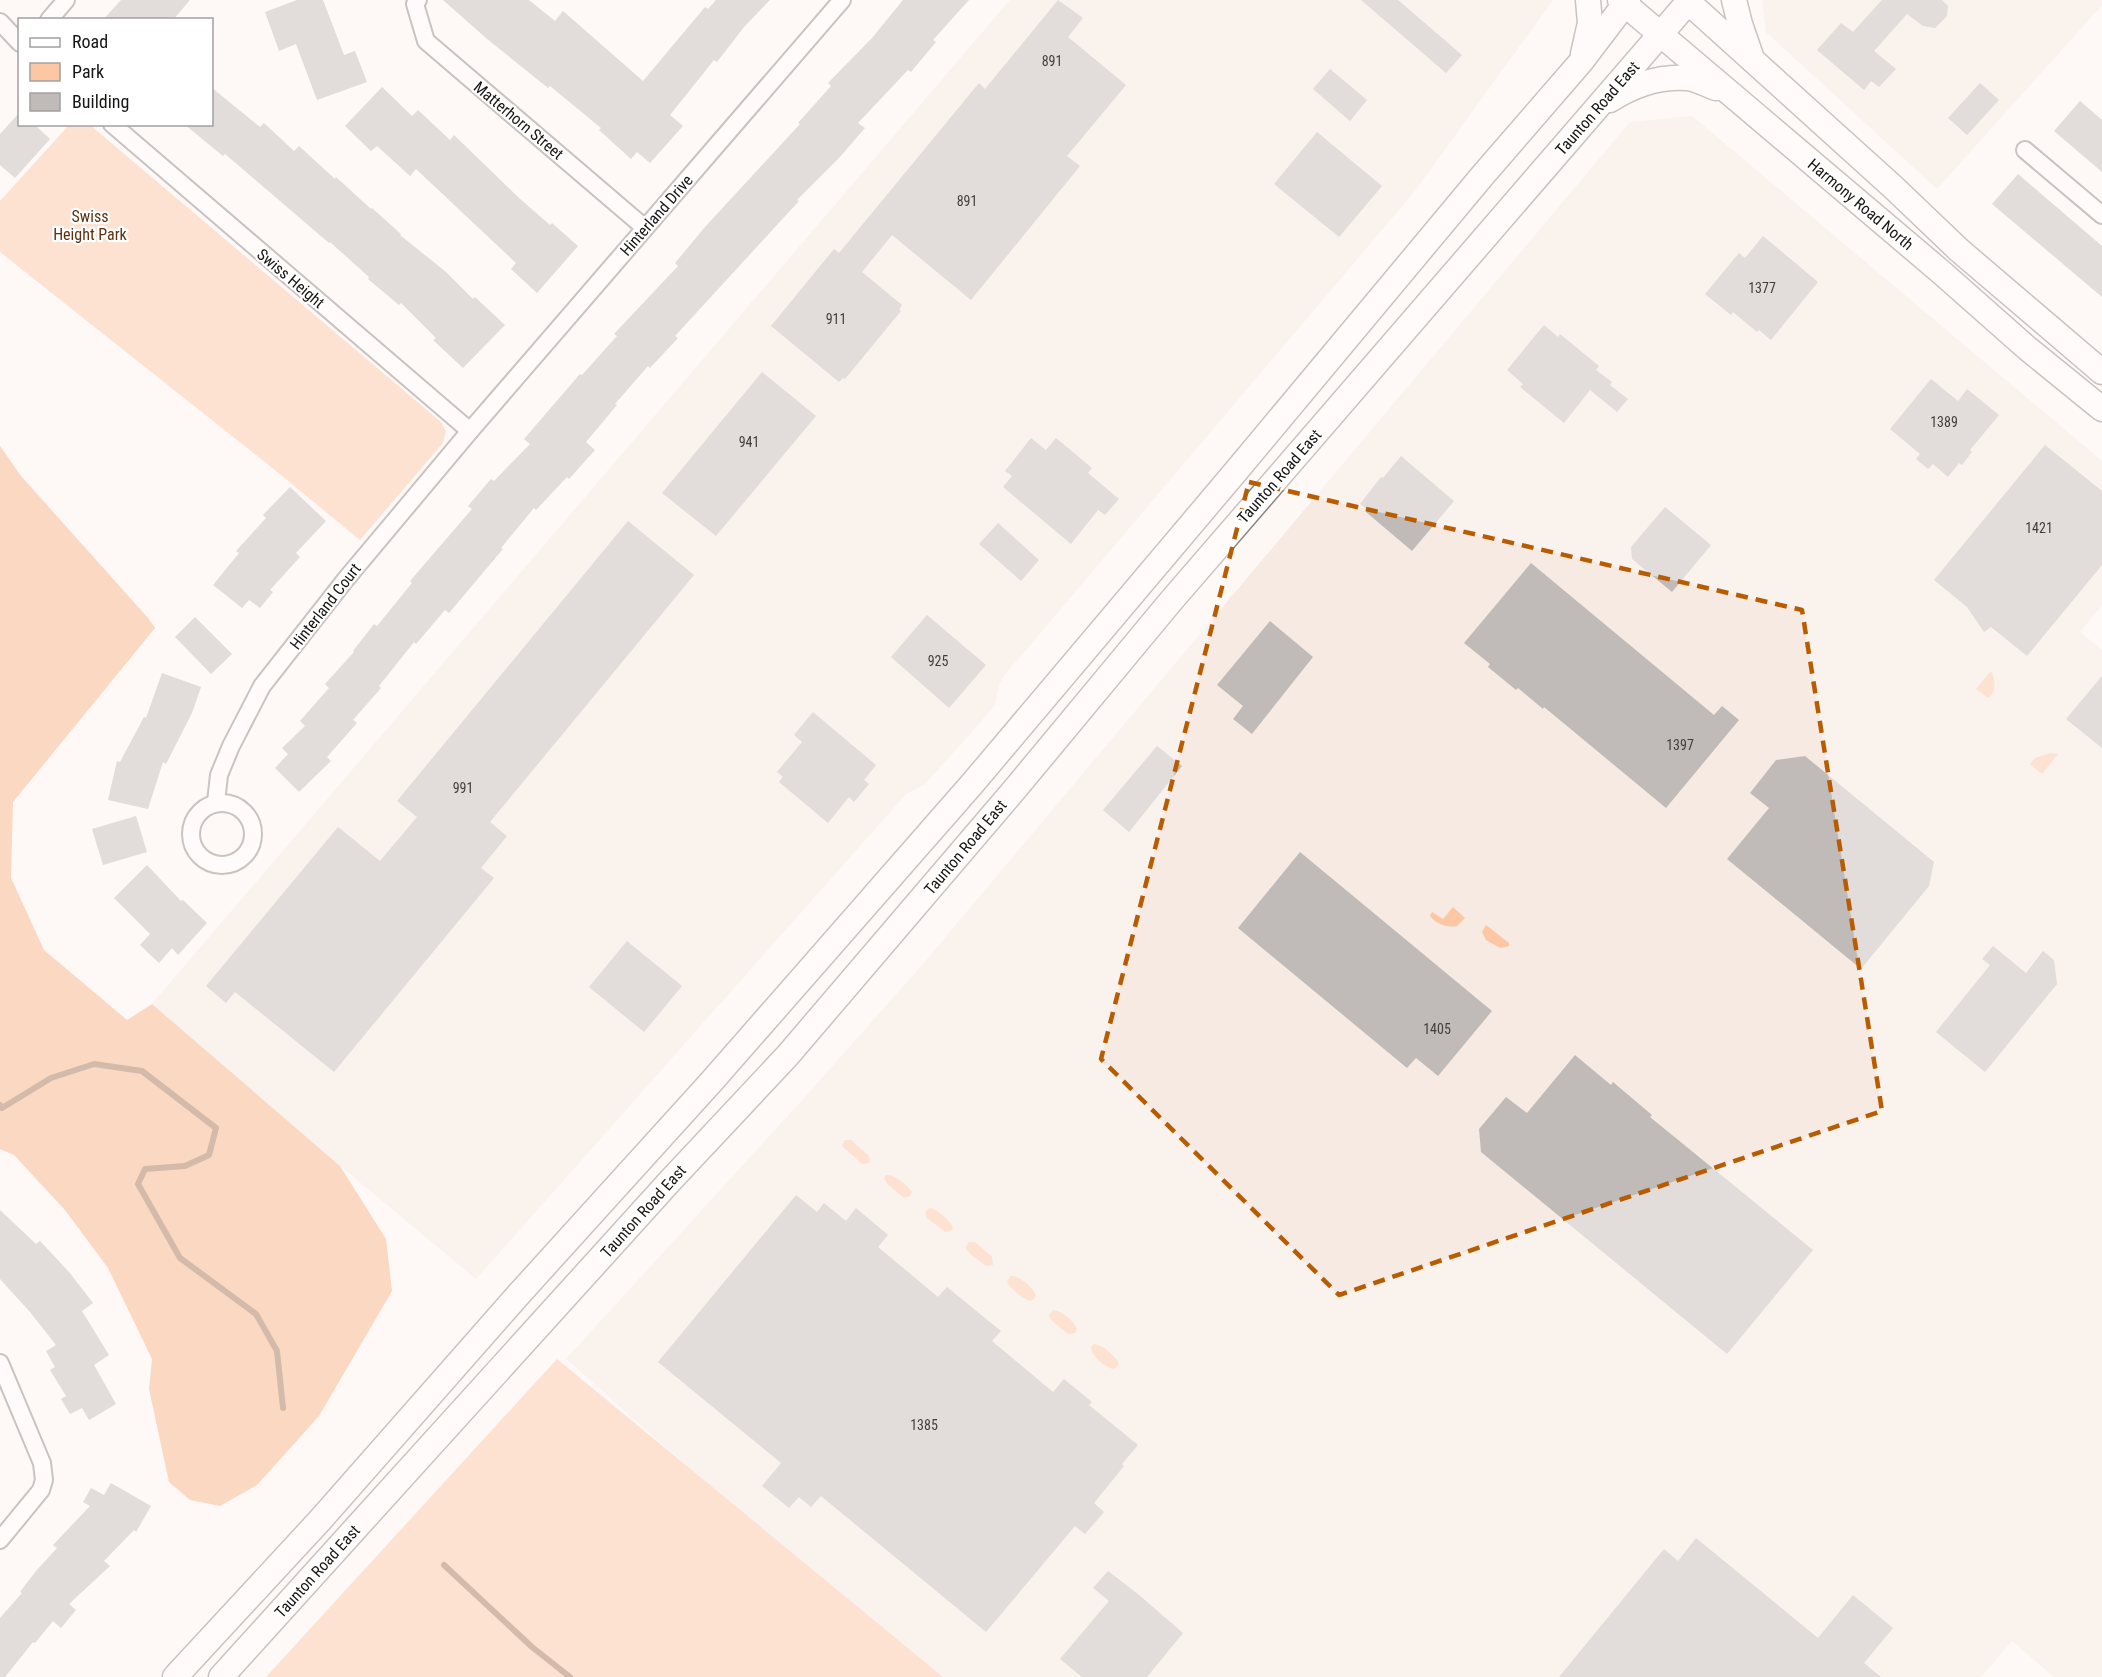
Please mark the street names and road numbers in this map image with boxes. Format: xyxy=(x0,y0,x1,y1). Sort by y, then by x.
street label: Taunton Road East xyxy=(1551,57,1643,159)
street label: Matterhorn Street xyxy=(470,77,568,164)
street label: Harmony Road North xyxy=(1804,155,1917,254)
street label: Hinterland Drive xyxy=(616,171,697,260)
street label: Swiss Height xyxy=(253,245,328,312)
street label: Taunton Road East xyxy=(1233,425,1325,527)
street label: Hinterland Court xyxy=(286,559,365,653)
street label: Taunton Road East xyxy=(920,796,1011,899)
street label: Taunton Road East xyxy=(597,1161,690,1262)
street label: Taunton Road East xyxy=(271,1521,364,1622)

